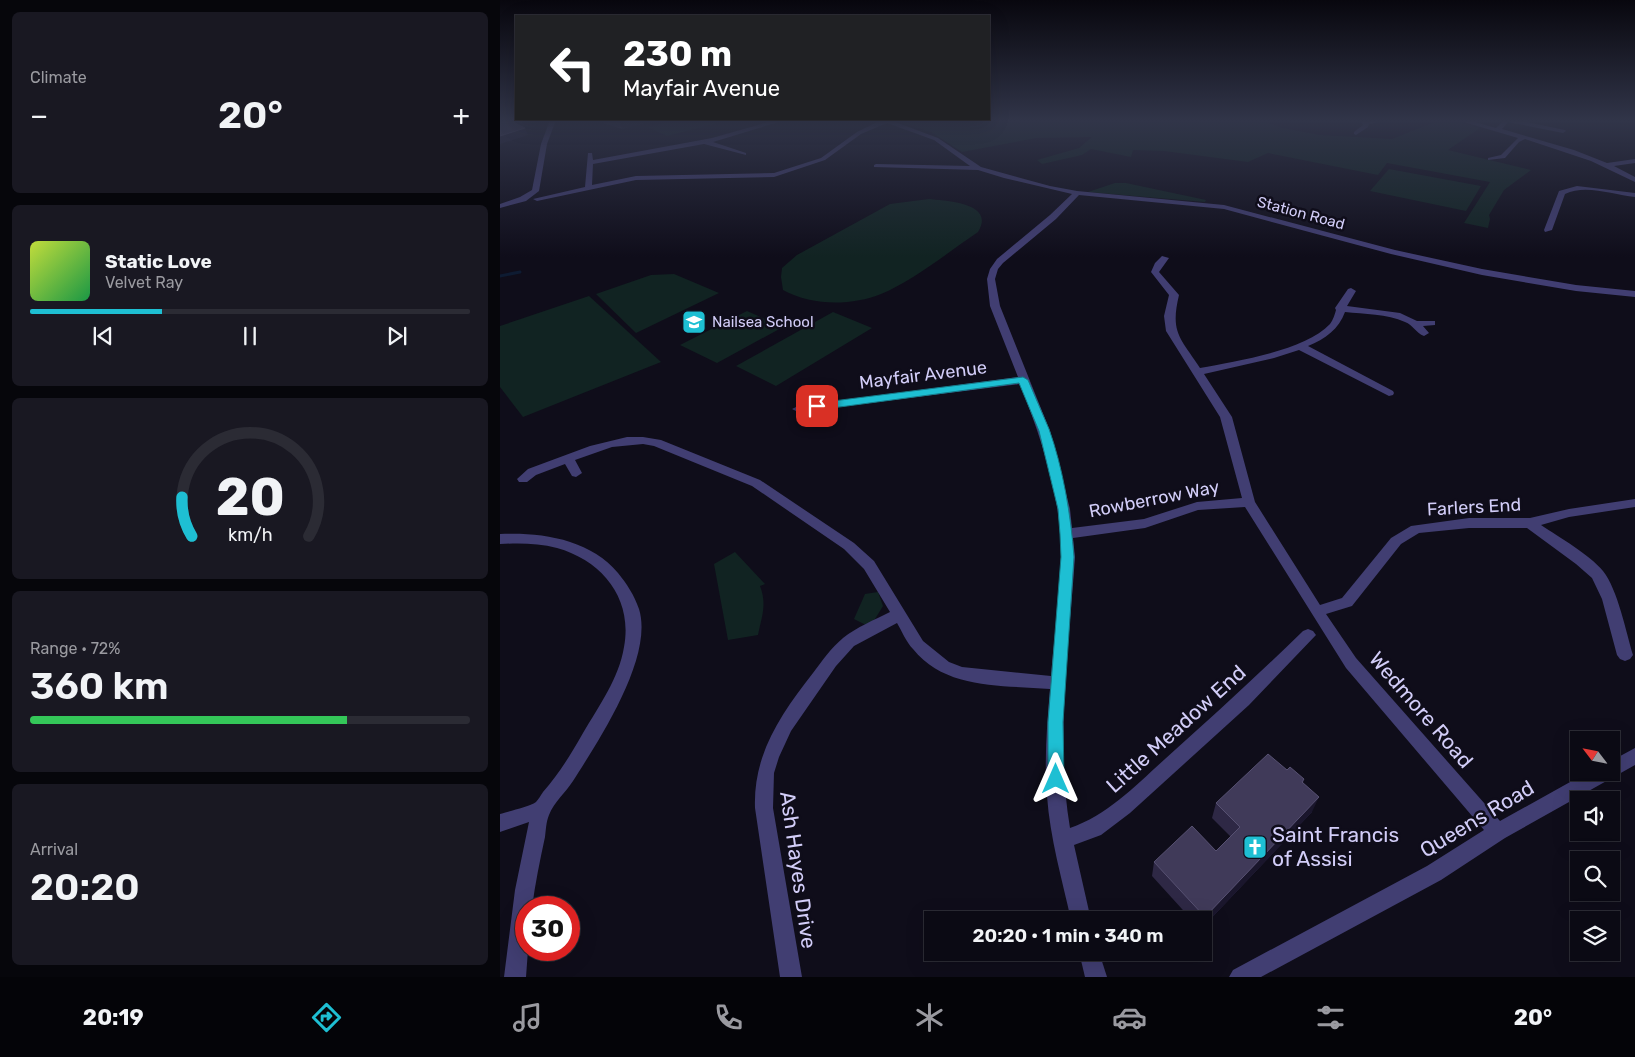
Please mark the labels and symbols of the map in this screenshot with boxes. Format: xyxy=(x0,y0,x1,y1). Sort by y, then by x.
street label: Station Road xyxy=(1255,193,1347,233)
school or university icon: Nailsea School xyxy=(681,309,707,335)
place label: Nailsea School xyxy=(712,313,814,331)
street label: Mayfair Avenue xyxy=(858,356,988,394)
pin xyxy=(796,385,838,427)
street label: Rowberrow Way xyxy=(1087,476,1221,522)
street label: Farlers End xyxy=(1426,494,1522,520)
street label: Wedmore Road xyxy=(1364,646,1479,773)
street label: Little Meadow End xyxy=(1101,659,1251,798)
north arrow xyxy=(1570,731,1620,781)
position arrow xyxy=(1029,752,1081,804)
street label: Queens Road xyxy=(1415,775,1538,862)
street label: Ash Hayes Drive xyxy=(775,790,822,950)
place label: Saint Francis of Assisi xyxy=(1272,822,1399,871)
church icon: Saint Francis of Assisi xyxy=(1242,834,1268,860)
speed limit sign: 30 xyxy=(515,896,580,961)

